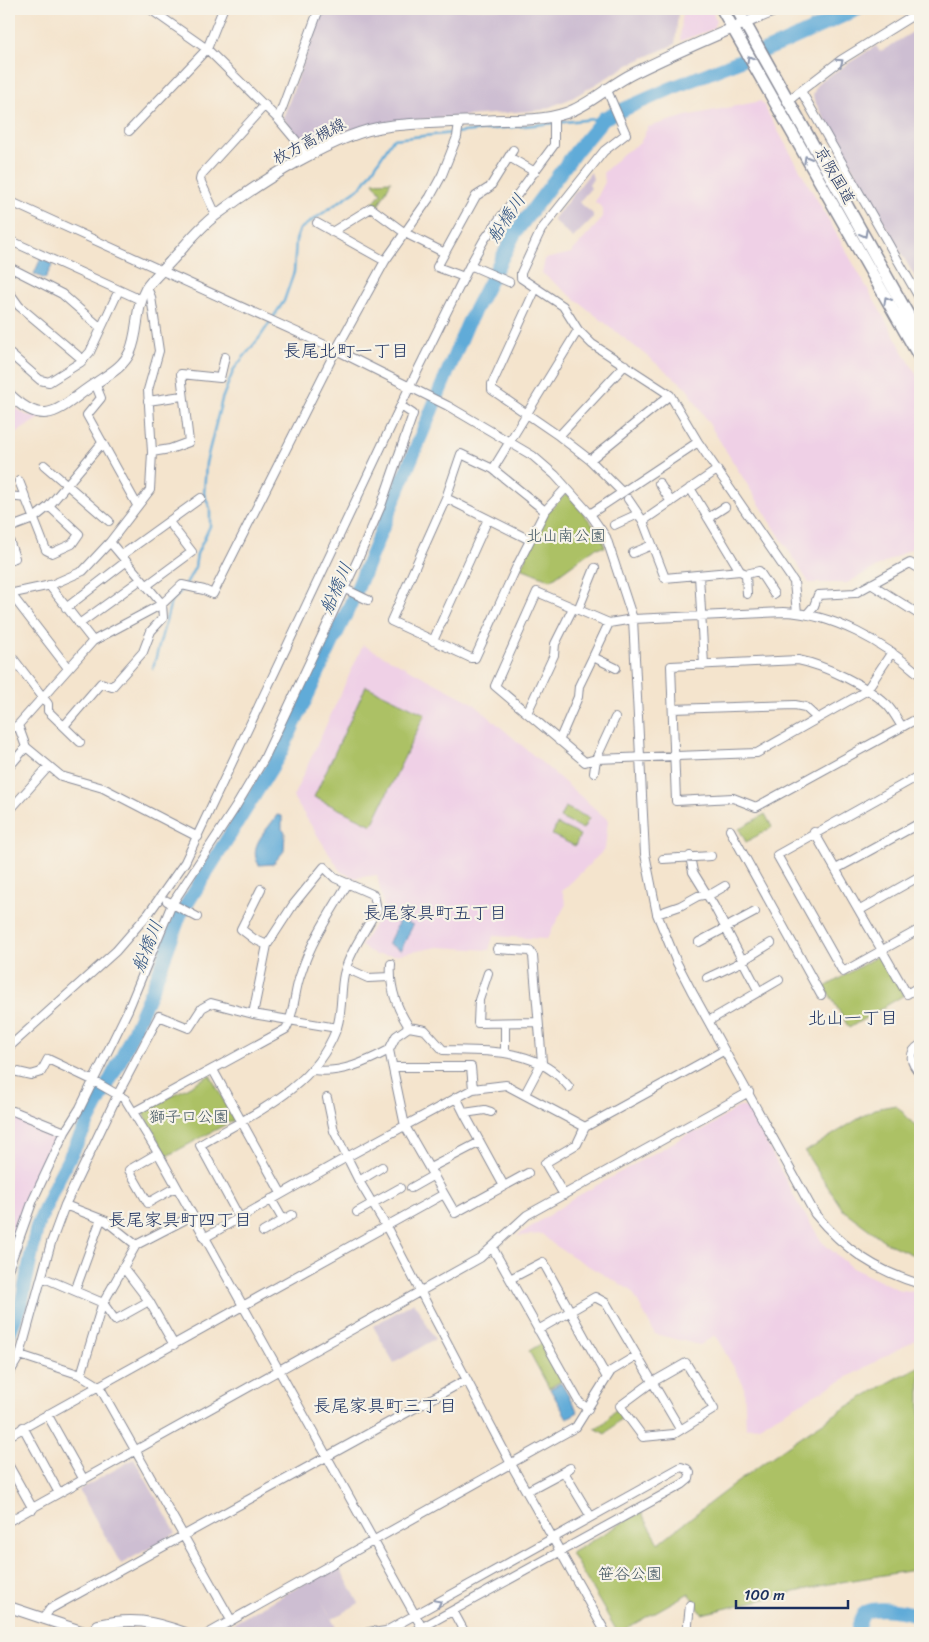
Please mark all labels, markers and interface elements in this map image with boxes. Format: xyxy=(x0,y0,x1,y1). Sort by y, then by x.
one-way arrow xyxy=(746,55,756,64)
one-way arrow xyxy=(834,59,843,67)
street label: 枚方高槻線 xyxy=(267,109,351,173)
street label: 京阪国道 xyxy=(806,140,864,210)
one-way arrow xyxy=(803,156,813,165)
water label: 船橋川 xyxy=(478,187,534,249)
one-way arrow xyxy=(857,229,867,238)
one-way arrow xyxy=(884,297,894,306)
district label: 長尾北町一丁目 xyxy=(283,335,409,367)
park label: 北山南公園 xyxy=(526,521,606,550)
water label: 船橋川 xyxy=(310,557,362,619)
district label: 長尾家具町五丁目 xyxy=(363,897,507,929)
water label: 船橋川 xyxy=(122,915,172,977)
district label: 北山一丁目 xyxy=(808,1002,898,1034)
park label: 獅子口公園 xyxy=(149,1102,229,1131)
district label: 長尾家具町四丁目 xyxy=(108,1204,252,1236)
district label: 長尾家具町三丁目 xyxy=(313,1390,457,1422)
park label: 笹谷公園 xyxy=(598,1559,662,1588)
scale bar xyxy=(736,1577,849,1609)
text: 100 m xyxy=(744,1582,785,1608)
one-way arrow xyxy=(432,1599,441,1609)

